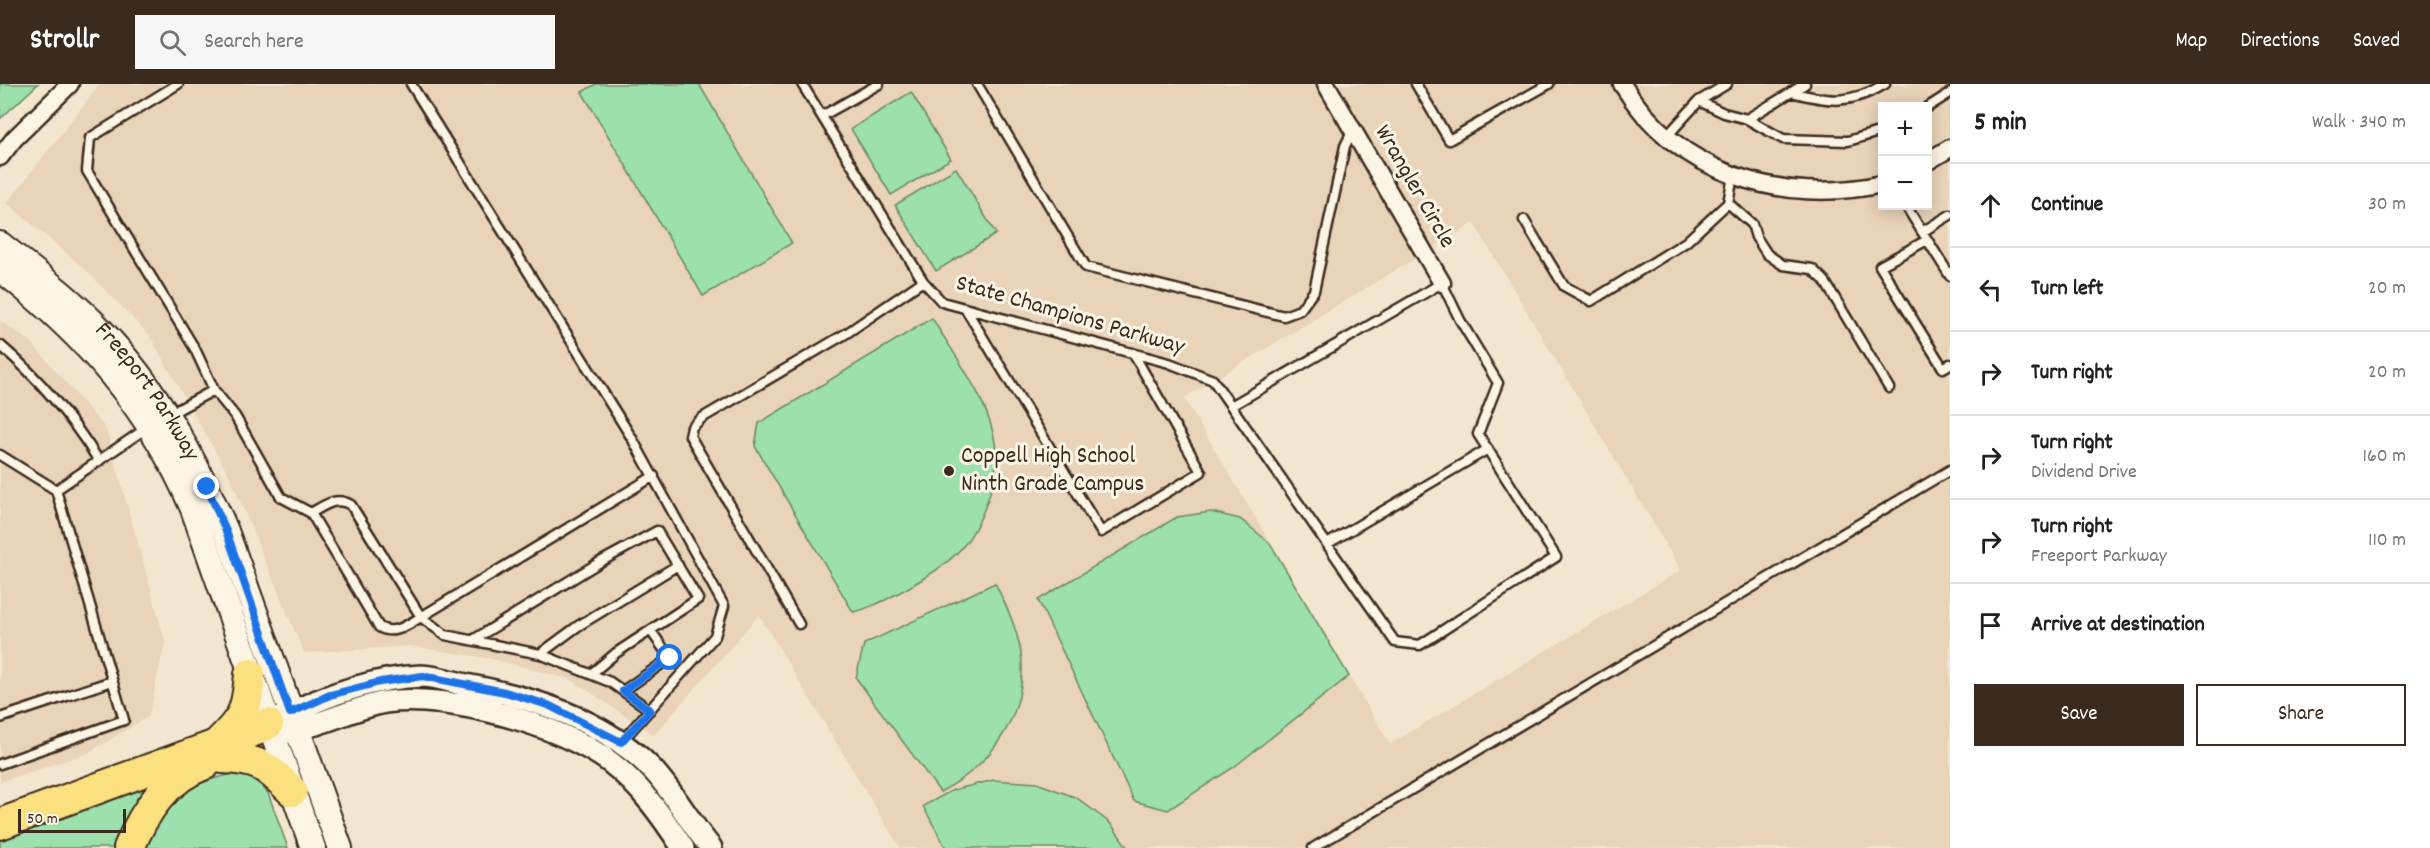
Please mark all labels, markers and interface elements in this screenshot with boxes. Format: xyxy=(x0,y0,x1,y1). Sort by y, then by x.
search box xyxy=(135,15,555,69)
text: Strollr xyxy=(30,22,99,62)
icon: search xyxy=(156,26,189,59)
text: Search here xyxy=(204,27,304,58)
text: Map xyxy=(2176,27,2207,57)
text: Directions xyxy=(2240,27,2320,57)
text: Saved xyxy=(2353,27,2400,57)
map controls xyxy=(1878,102,1932,210)
button: + xyxy=(1878,102,1932,156)
text: 5 min xyxy=(1974,105,2027,142)
text: Walk · 340 m xyxy=(2312,109,2406,137)
street label: Wrangler Circle xyxy=(1365,119,1463,255)
button: − xyxy=(1878,156,1932,210)
icon: ahead xyxy=(1974,189,2007,222)
text: Continue xyxy=(2031,190,2103,221)
text: 30 m xyxy=(2368,191,2406,219)
street label: State Champions Parkway xyxy=(952,267,1190,365)
icon: left xyxy=(1974,273,2007,306)
text: Turn left xyxy=(2031,274,2103,305)
text: 20 m xyxy=(2368,275,2406,303)
street label: Freeport Parkway xyxy=(86,315,208,468)
icon: right xyxy=(1974,357,2007,390)
text: Turn right xyxy=(2031,358,2113,389)
text: 20 m xyxy=(2368,359,2406,387)
text: Turn right xyxy=(2031,428,2113,459)
place label: Coppell High School Ninth Grade Campus xyxy=(961,440,1144,502)
icon: right xyxy=(1974,441,2007,474)
text: 160 m xyxy=(2363,443,2406,471)
text: Dividend Drive xyxy=(2031,459,2137,487)
marker: Coppell High School Ninth Grade Campus xyxy=(942,464,956,478)
route end xyxy=(193,473,219,499)
text: Turn right xyxy=(2031,512,2113,543)
icon: right xyxy=(1974,525,2007,558)
text: 110 m xyxy=(2368,527,2406,555)
text: Freeport Parkway xyxy=(2031,543,2167,571)
icon: arrive xyxy=(1974,609,2007,642)
text: Arrive at destination xyxy=(2031,610,2205,641)
route start xyxy=(656,644,682,670)
button: Save xyxy=(1974,684,2184,746)
button: Share xyxy=(2196,684,2406,746)
scale bar xyxy=(18,806,126,834)
text: 50 m xyxy=(27,808,58,831)

